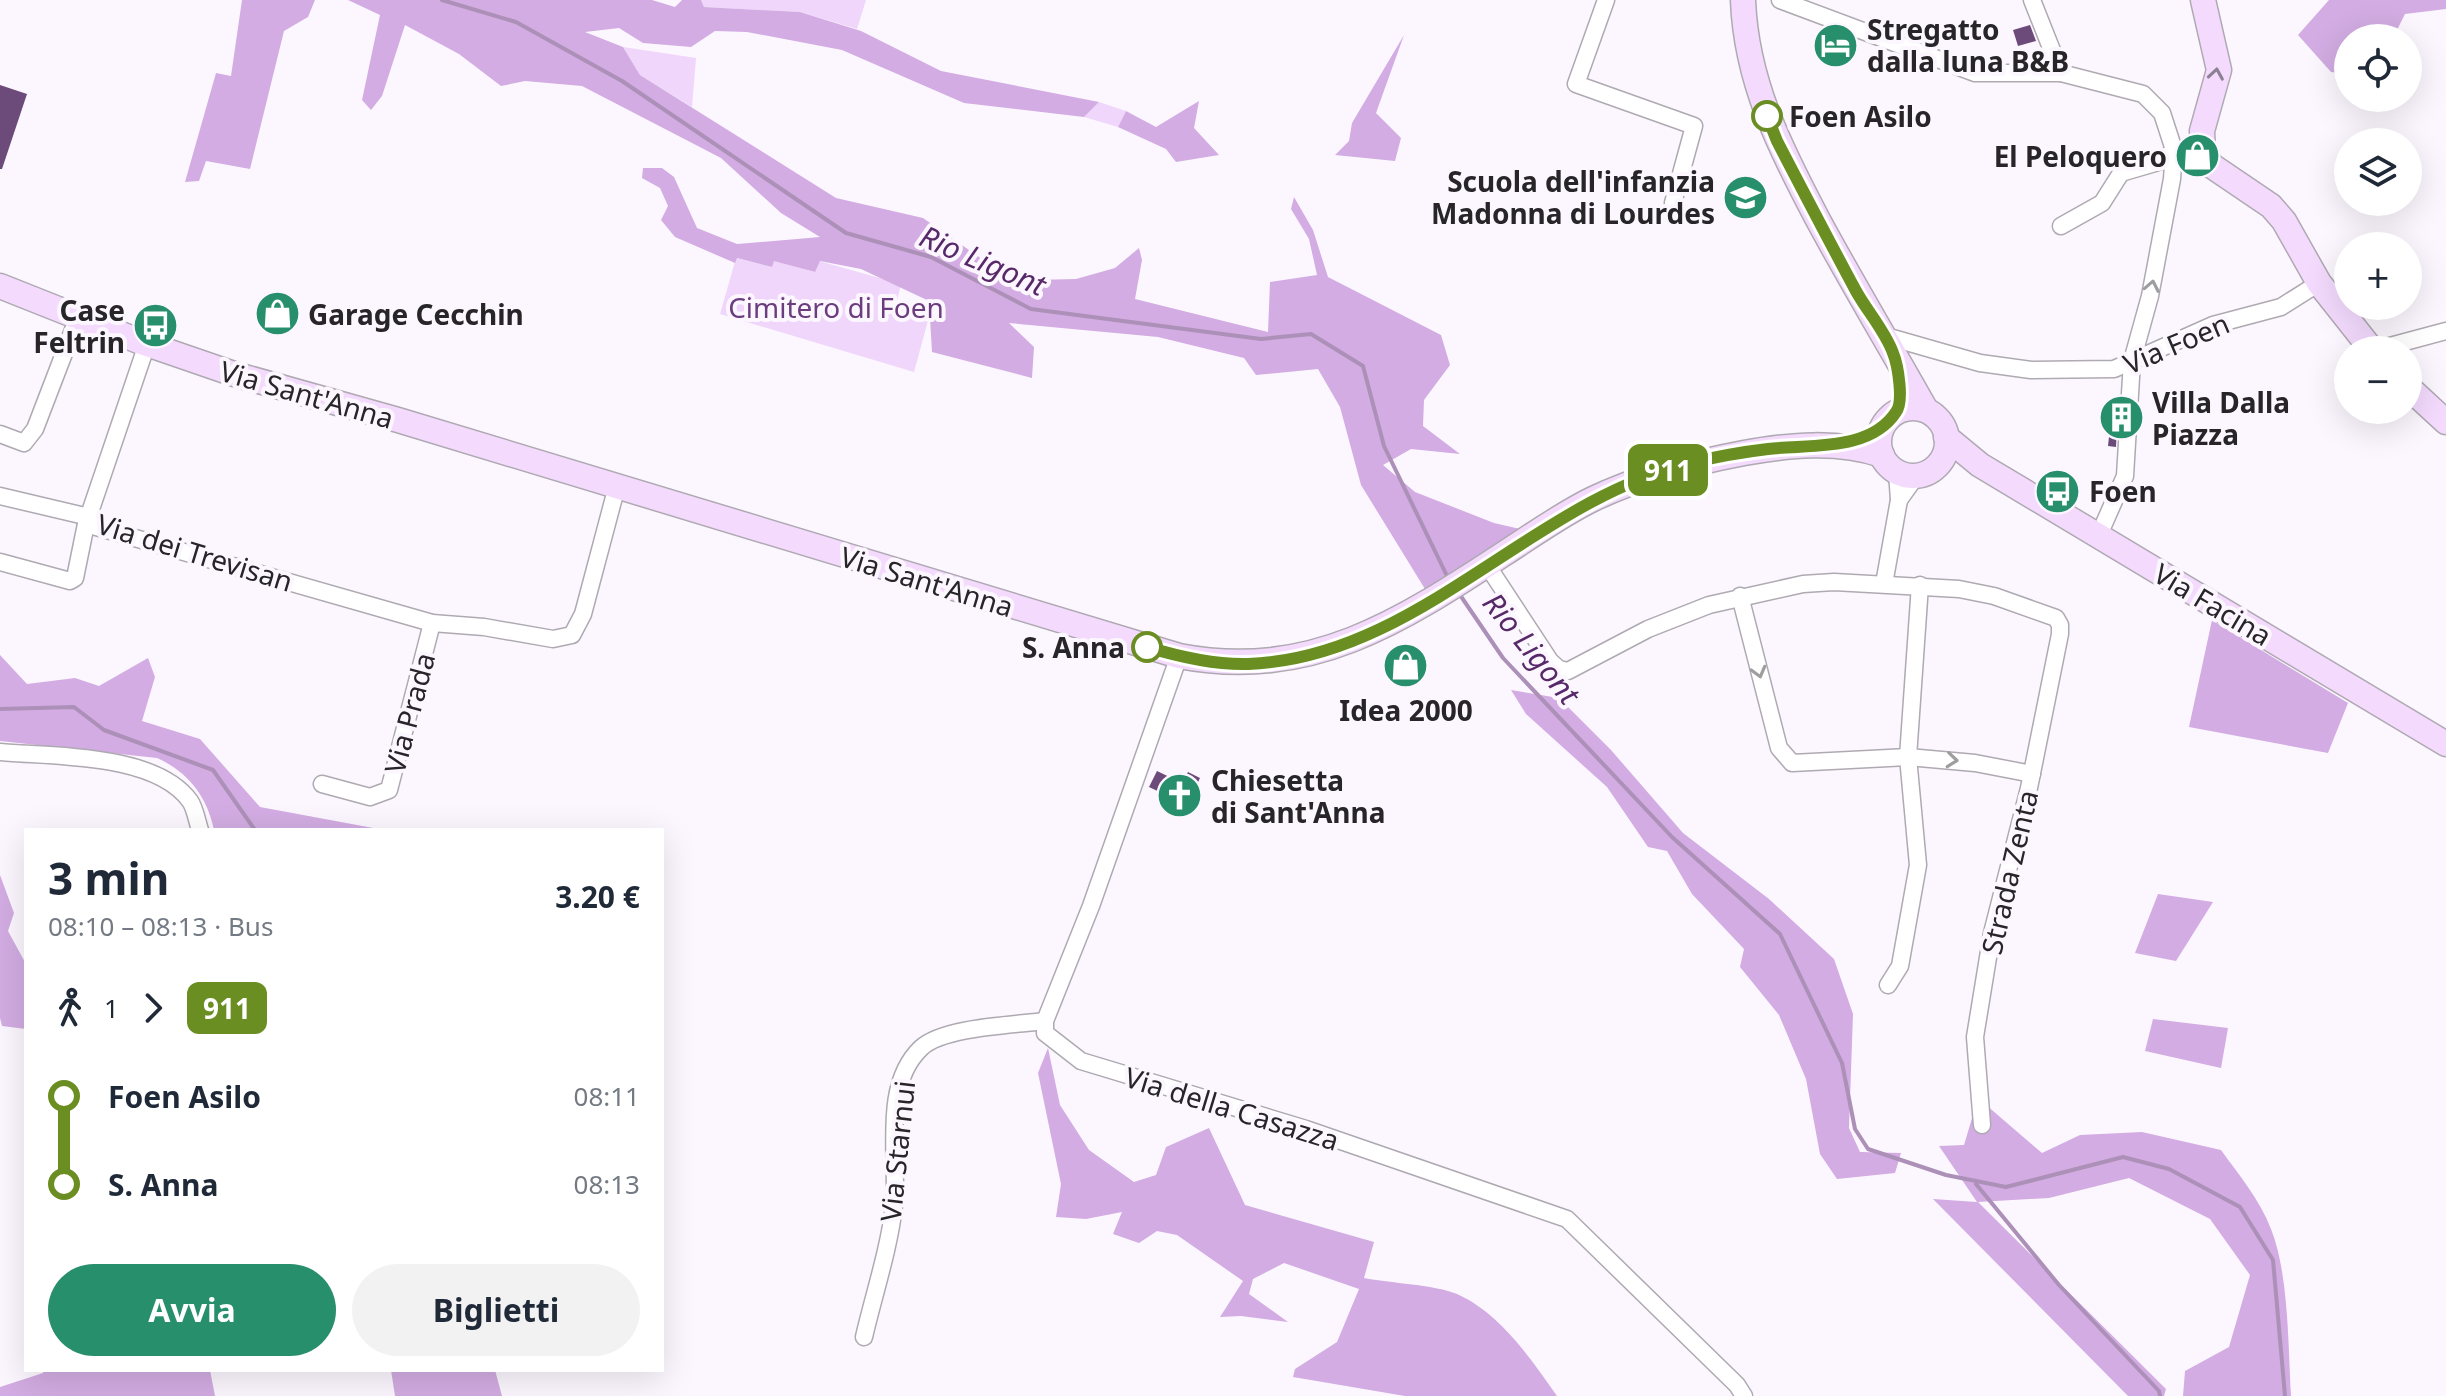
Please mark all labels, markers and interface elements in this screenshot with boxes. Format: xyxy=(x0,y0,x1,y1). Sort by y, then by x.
place label: Stregatto dalla luna B&B xyxy=(1867,10,2069,80)
hotel icon: Stregatto dalla luna B&B xyxy=(1812,21,1860,69)
map controls xyxy=(2334,24,2422,424)
button: locate xyxy=(2334,24,2422,112)
one-way arrow xyxy=(2207,67,2224,81)
place label: Foen Asilo xyxy=(1789,97,1932,135)
marker: Foen Asilo xyxy=(1752,101,1782,131)
button: layers xyxy=(2334,128,2422,216)
shop icon: El Peloquero xyxy=(2174,132,2222,180)
place label: El Peloquero xyxy=(1994,137,2167,175)
place label: Scuola dell'infanzia Madonna di Lourdes xyxy=(1431,162,1715,232)
school or university icon: Scuola dell'infanzia Madonna di Lourdes xyxy=(1722,173,1770,221)
water label: Rio Ligont xyxy=(914,215,1053,305)
button: + xyxy=(2334,232,2422,320)
one-way arrow xyxy=(2143,280,2160,293)
park label: Cimitero di Foen xyxy=(728,288,944,326)
shop icon: Garage Cecchin xyxy=(253,290,301,338)
place label: Case Feltrin xyxy=(33,291,125,361)
place label: Garage Cecchin xyxy=(308,295,524,333)
bus stop icon: Case Feltrin xyxy=(132,302,180,350)
street label: Via Foen xyxy=(2117,304,2235,382)
button: − xyxy=(2334,336,2422,424)
street label: Via Sant'Anna xyxy=(216,351,398,437)
place label: Villa Dalla Piazza xyxy=(2152,383,2290,453)
building icon: Villa Dalla Piazza xyxy=(2097,394,2145,442)
line badge: 911 xyxy=(1622,444,1714,496)
text: 911 xyxy=(1644,451,1692,489)
bus stop icon: Foen xyxy=(2034,467,2082,515)
place label: Foen xyxy=(2089,472,2157,510)
street label: Via dei Trevisan xyxy=(92,504,298,600)
street label: Via Sant'Anna xyxy=(836,537,1018,625)
street label: Via Facina xyxy=(2147,554,2279,654)
water label: Rio Ligont xyxy=(1474,583,1591,713)
place label: S. Anna xyxy=(1022,628,1125,666)
marker: S. Anna xyxy=(1132,632,1162,662)
shop icon: Idea 2000 xyxy=(1382,642,1430,690)
street label: Via Prada xyxy=(375,648,443,778)
one-way arrow xyxy=(1750,664,1767,678)
place label: Idea 2000 xyxy=(1339,691,1473,729)
one-way arrow xyxy=(1946,752,1959,769)
place label: Chiesetta di Sant'Anna xyxy=(1211,761,1386,831)
church icon: Chiesetta di Sant'Anna xyxy=(1156,772,1204,820)
street label: Strada Zenta xyxy=(1972,786,2046,958)
text: 3 min xyxy=(48,848,169,908)
text: 3.20 € xyxy=(555,876,640,917)
text: 08:10 – 08:13 · Bus xyxy=(48,908,273,944)
icon: walk xyxy=(48,986,92,1030)
icon: forward xyxy=(131,986,175,1030)
text: 911 xyxy=(203,989,251,1027)
text: 1 xyxy=(104,990,119,1026)
street label: Via della Casazza xyxy=(1120,1057,1344,1159)
text: Foen Asilo xyxy=(108,1076,261,1117)
text: 08:11 xyxy=(574,1078,640,1114)
street label: Via Starnui xyxy=(871,1079,923,1223)
text: S. Anna xyxy=(108,1164,219,1205)
text: 08:13 xyxy=(574,1166,640,1202)
button: Avvia xyxy=(48,1264,336,1356)
button: Biglietti xyxy=(352,1264,640,1356)

